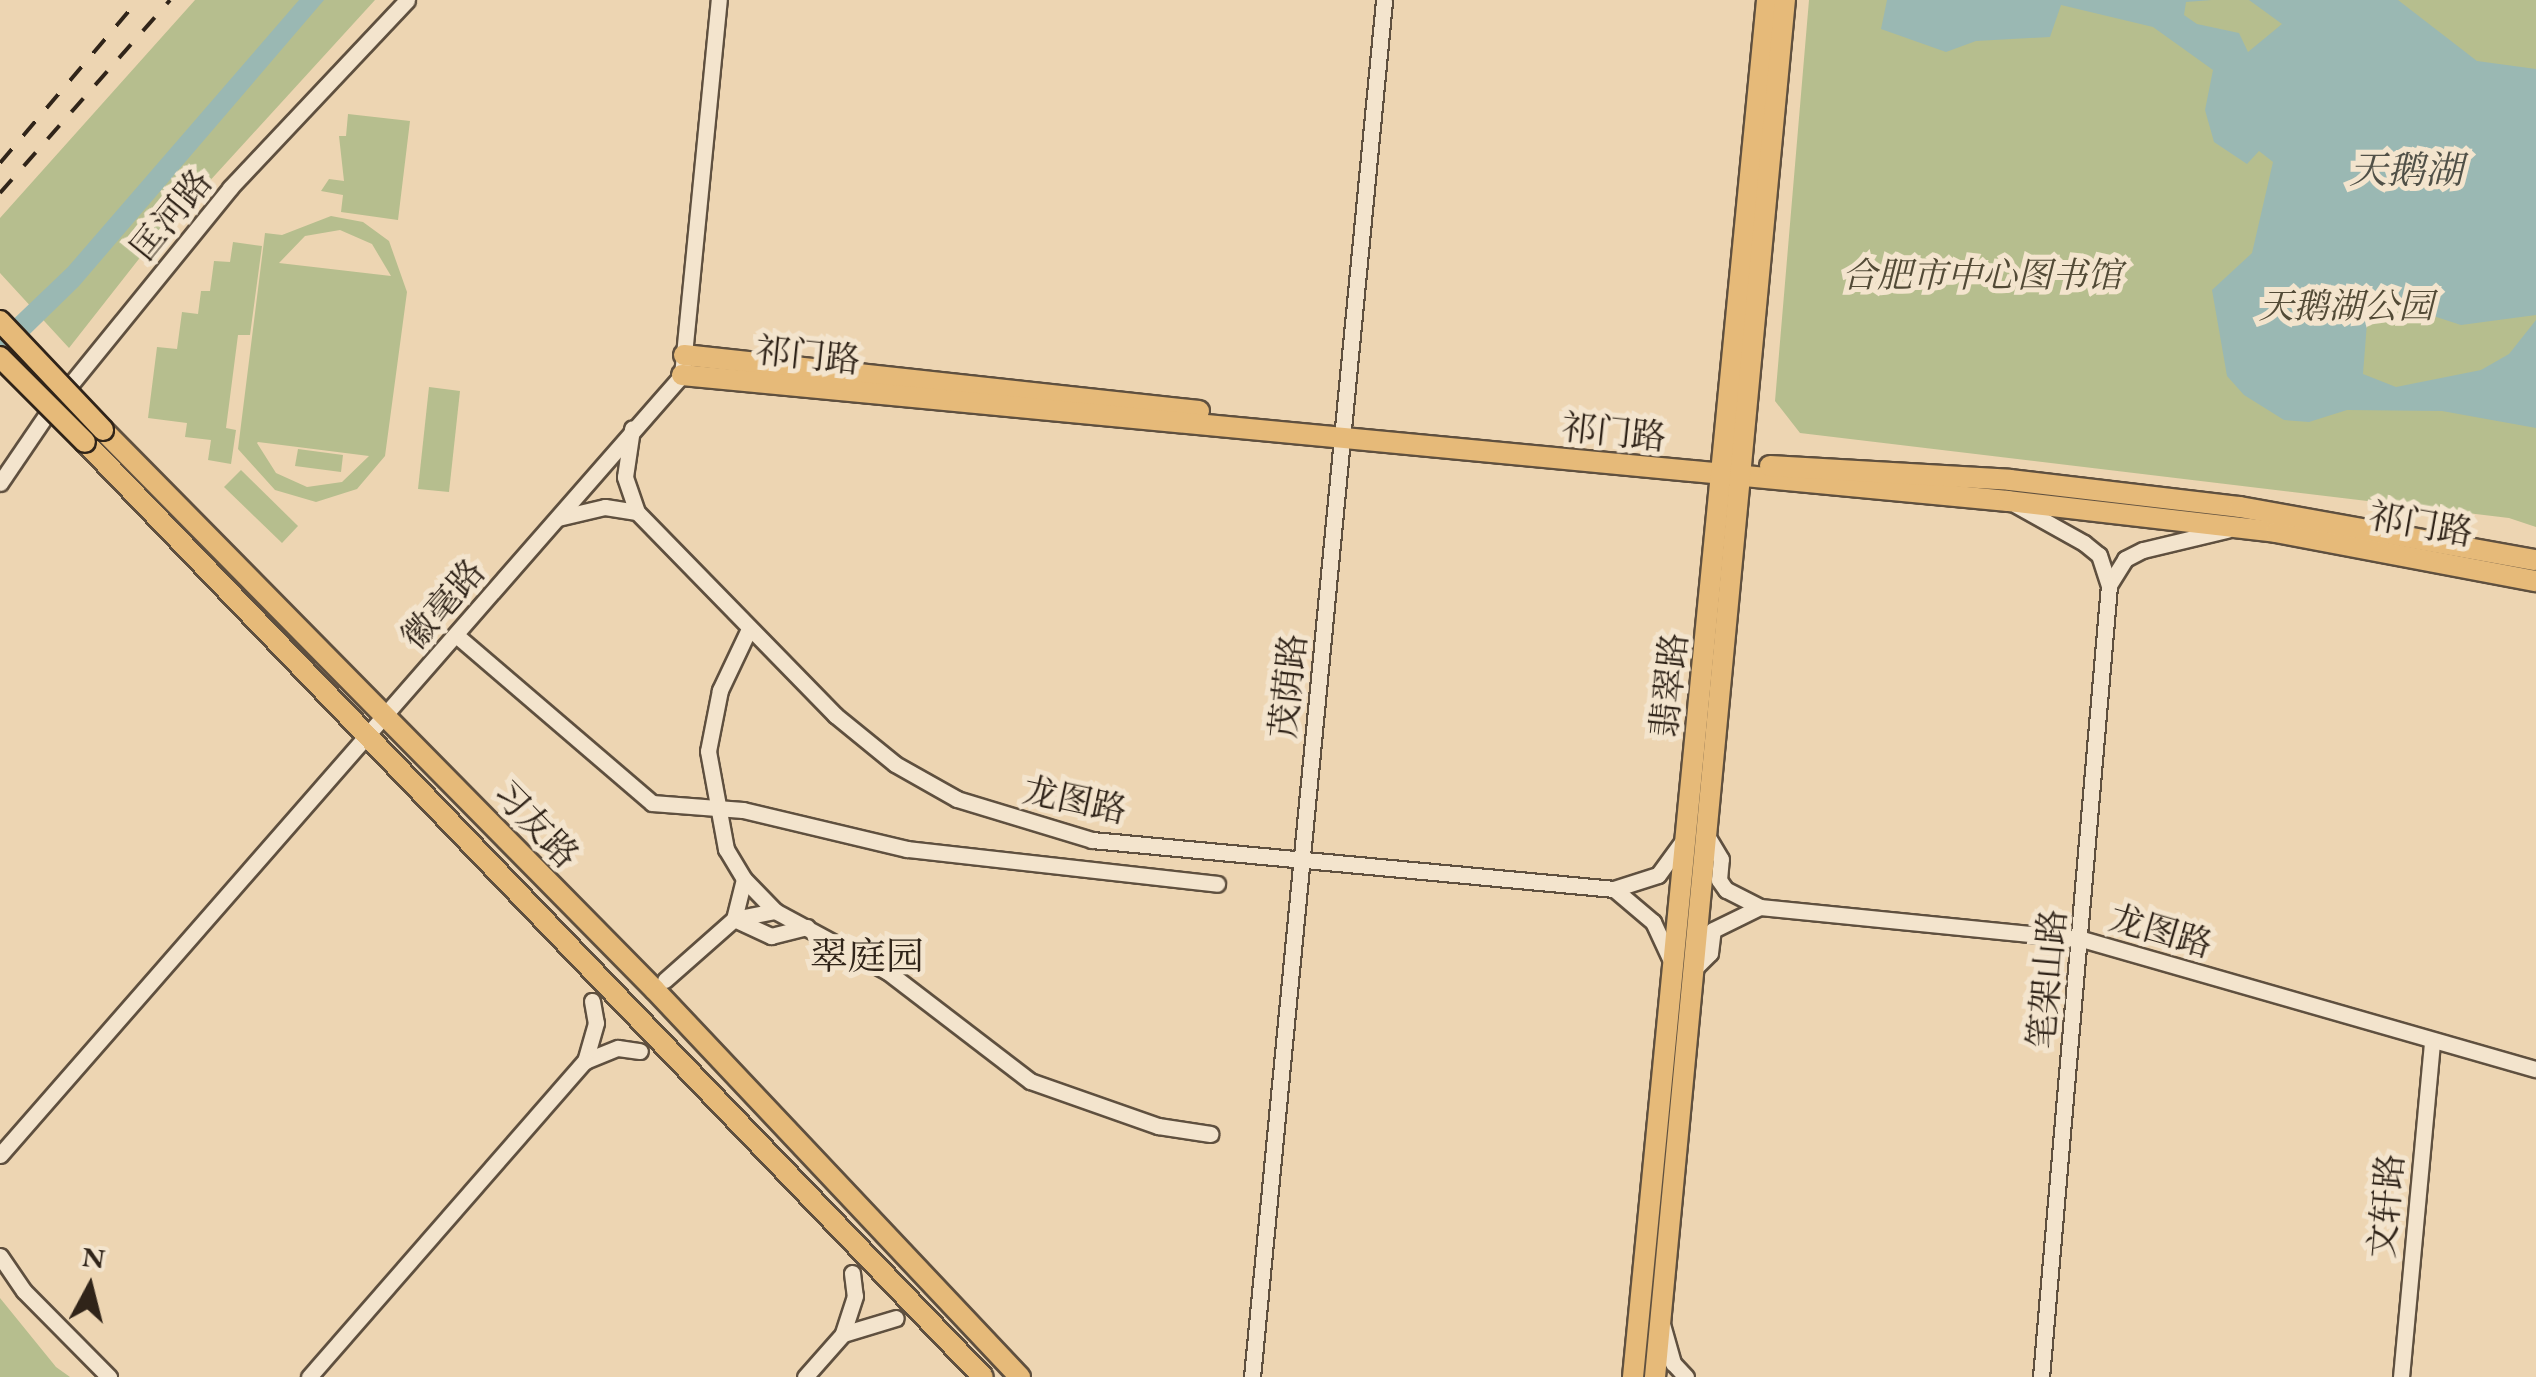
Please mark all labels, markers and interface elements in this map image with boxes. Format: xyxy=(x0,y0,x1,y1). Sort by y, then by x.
water label: 天鹅湖 xyxy=(2349,147,2463,193)
street label: 匡河路 xyxy=(122,161,220,269)
park label: 合肥市中心图书馆 xyxy=(1842,254,2122,296)
park label: 天鹅湖公园 xyxy=(2259,285,2433,327)
street label: 祁门路 xyxy=(754,329,862,381)
street label: 祁门路 xyxy=(1560,406,1668,458)
street label: 祁门路 xyxy=(2366,494,2476,554)
street label: 徽毫路 xyxy=(393,551,493,657)
street label: 翡翠路 xyxy=(1643,631,1695,739)
street label: 茂荫路 xyxy=(1262,632,1314,740)
street label: 龙图路 xyxy=(1019,769,1131,831)
street label: 习友路 xyxy=(484,772,588,876)
street label: 龙图路 xyxy=(2105,896,2217,966)
street label: 笔架山路 xyxy=(2020,907,2074,1051)
district label: 翠庭园 xyxy=(810,933,924,979)
street label: 文轩路 xyxy=(2361,1152,2411,1260)
north arrow xyxy=(40,1237,140,1337)
text: N xyxy=(80,1238,107,1276)

